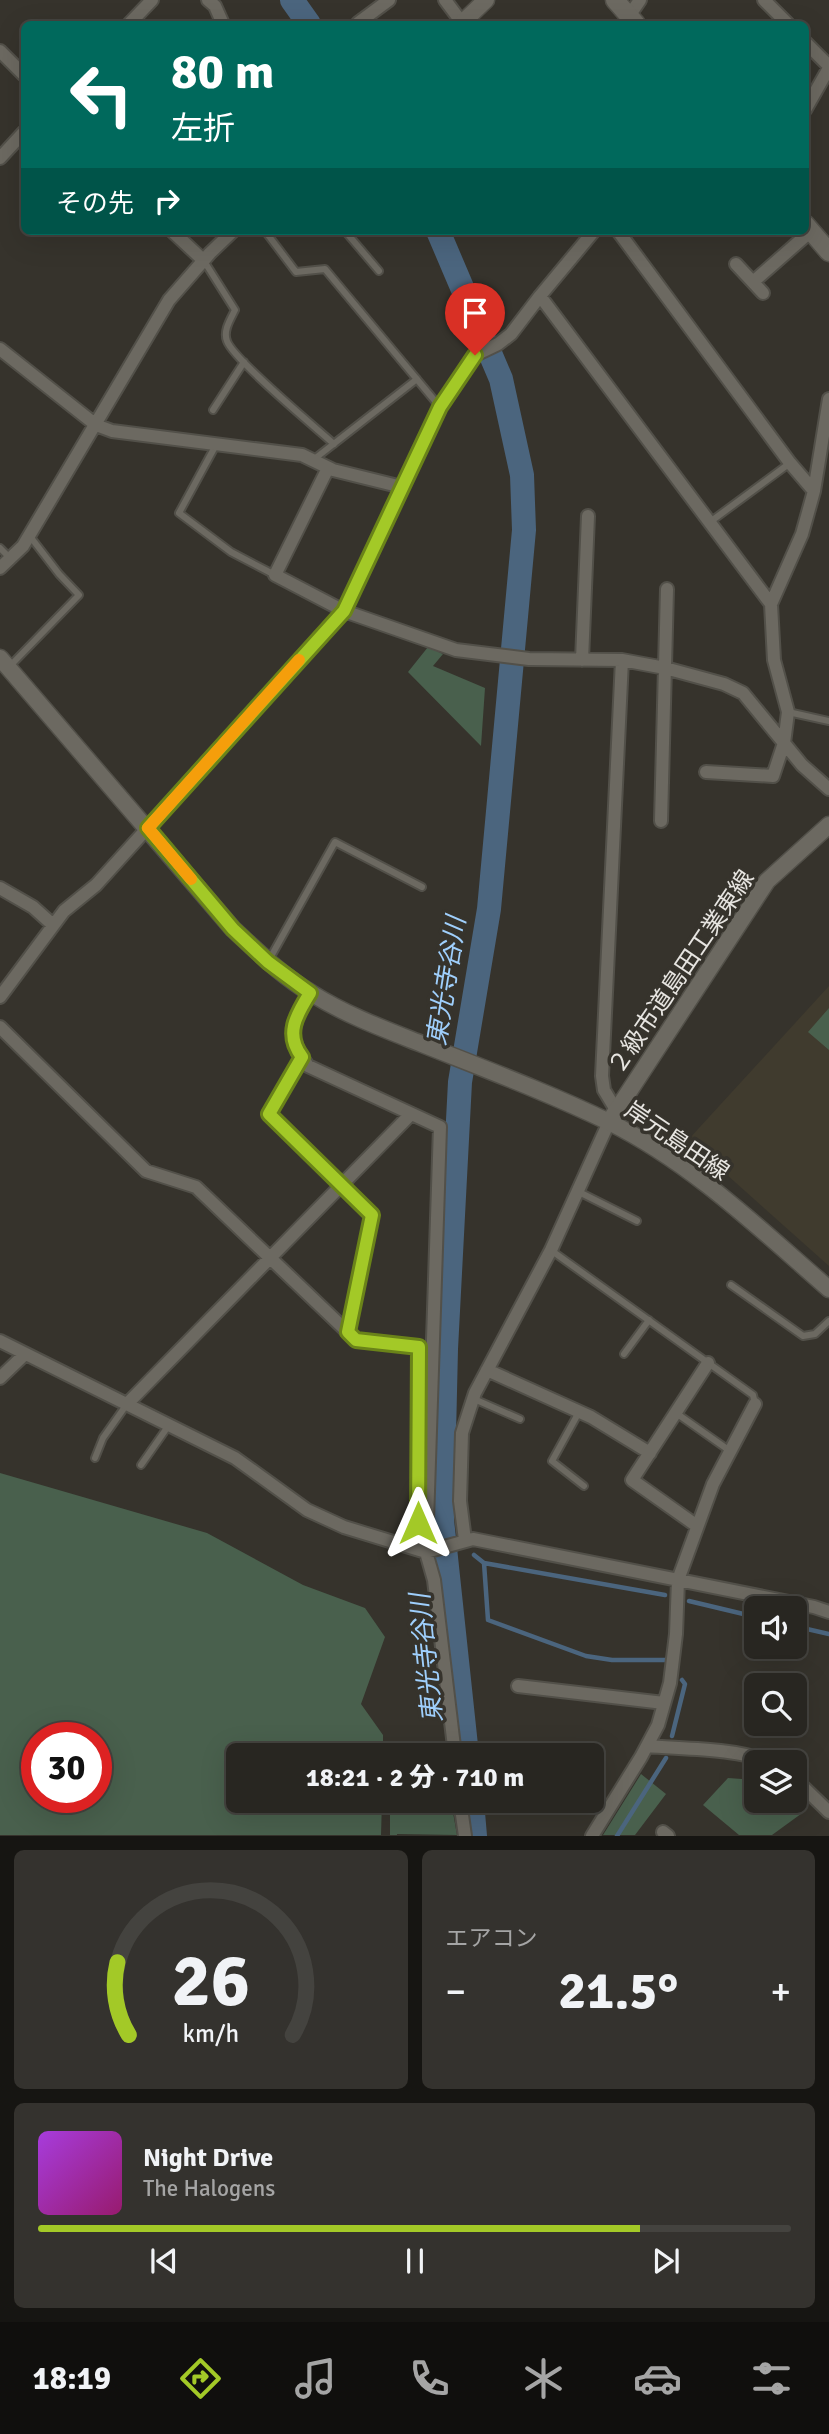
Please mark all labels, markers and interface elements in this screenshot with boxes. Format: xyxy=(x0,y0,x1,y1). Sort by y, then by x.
text: 80 m xyxy=(171,42,274,102)
icon: left xyxy=(56,49,147,140)
text: 左折 xyxy=(171,109,235,148)
icon: right xyxy=(148,182,186,220)
text: その先 xyxy=(56,188,134,220)
pin xyxy=(445,283,505,355)
icon: arrive xyxy=(456,294,494,332)
street label: ２級市道島田工業東線 xyxy=(601,864,761,1080)
water label: 東光寺谷川 xyxy=(421,911,473,1048)
street label: 岸元島田線 xyxy=(619,1095,735,1187)
position arrow xyxy=(381,1486,455,1560)
water label: 東光寺谷川 xyxy=(404,1589,450,1724)
map controls xyxy=(744,1596,807,1813)
button: sound xyxy=(744,1596,807,1659)
button: search xyxy=(744,1673,807,1736)
speed limit sign: 30 xyxy=(21,1722,112,1813)
button: layers xyxy=(744,1750,807,1813)
text: 18:21 · 2 分 · 710 m xyxy=(306,1762,524,1794)
text: エアコン xyxy=(446,1924,538,1953)
text: 26 xyxy=(171,1938,250,2027)
text: 21.5° xyxy=(558,1959,678,2023)
text: − xyxy=(446,1968,466,2015)
text: + xyxy=(770,1968,791,2015)
text: km/h xyxy=(182,2018,239,2049)
text: Night Drive xyxy=(143,2142,273,2174)
text: The Halogens xyxy=(143,2174,275,2203)
icon: previous xyxy=(145,2242,183,2280)
icon: pause xyxy=(396,2242,434,2280)
icon: next xyxy=(647,2242,685,2280)
icon: directions xyxy=(176,2354,225,2403)
icon: music xyxy=(291,2354,340,2403)
icon: phone xyxy=(405,2354,454,2403)
icon: climate xyxy=(519,2354,568,2403)
icon: car xyxy=(633,2354,682,2403)
icon: filters xyxy=(747,2354,796,2403)
text: 18:19 xyxy=(33,2359,111,2398)

